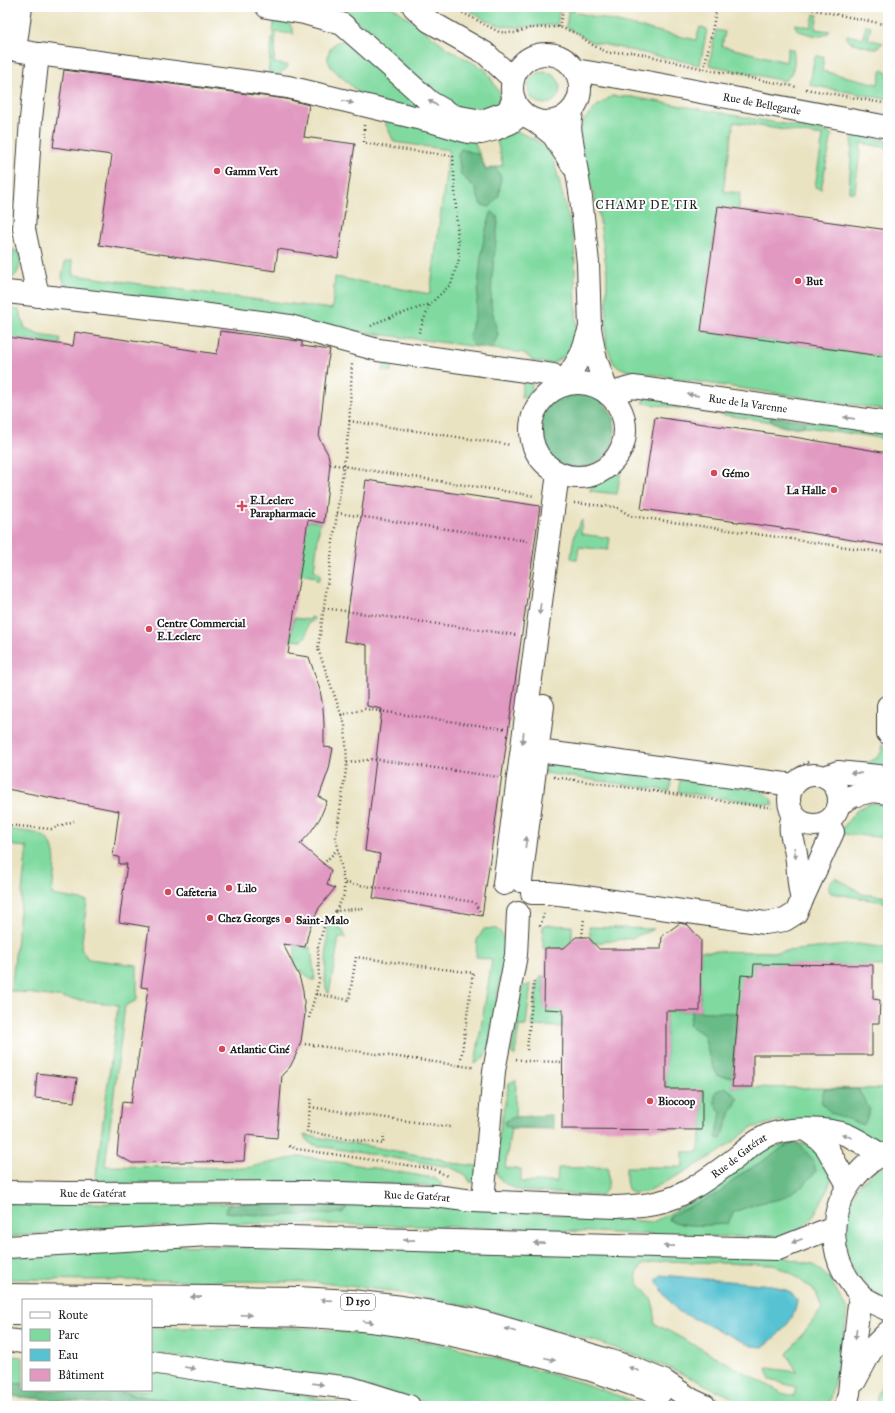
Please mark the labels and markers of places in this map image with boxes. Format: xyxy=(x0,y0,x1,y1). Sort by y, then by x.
place label: Gamm Vert xyxy=(225,165,278,178)
marker: Gamm Vert xyxy=(212,166,222,176)
place label: But xyxy=(806,275,823,288)
marker: But xyxy=(793,276,803,286)
place label: Gémo xyxy=(722,467,750,480)
marker: Gémo xyxy=(709,468,719,478)
place label: La Halle xyxy=(786,484,826,497)
marker: La Halle xyxy=(829,485,839,495)
place label: E.Leclerc Parapharmacie xyxy=(250,494,316,521)
marker: E.Leclerc Parapharmacie xyxy=(237,501,247,511)
place label: Centre Commercial E.Leclerc xyxy=(157,617,246,643)
marker: Centre Commercial E.Leclerc xyxy=(144,624,154,634)
place label: Lilo xyxy=(237,882,257,895)
marker: Lilo xyxy=(224,883,234,893)
place label: Cafeteria xyxy=(176,886,217,899)
marker: Cafeteria xyxy=(163,887,173,897)
place label: Chez Georges xyxy=(218,912,280,925)
marker: Chez Georges xyxy=(205,913,215,923)
place label: Saint-Malo xyxy=(296,914,349,927)
marker: Saint-Malo xyxy=(283,915,293,925)
place label: Atlantic Ciné xyxy=(229,1043,290,1056)
marker: Atlantic Ciné xyxy=(217,1044,227,1054)
place label: Biocoop xyxy=(658,1095,696,1109)
marker: Biocoop xyxy=(645,1096,655,1106)

